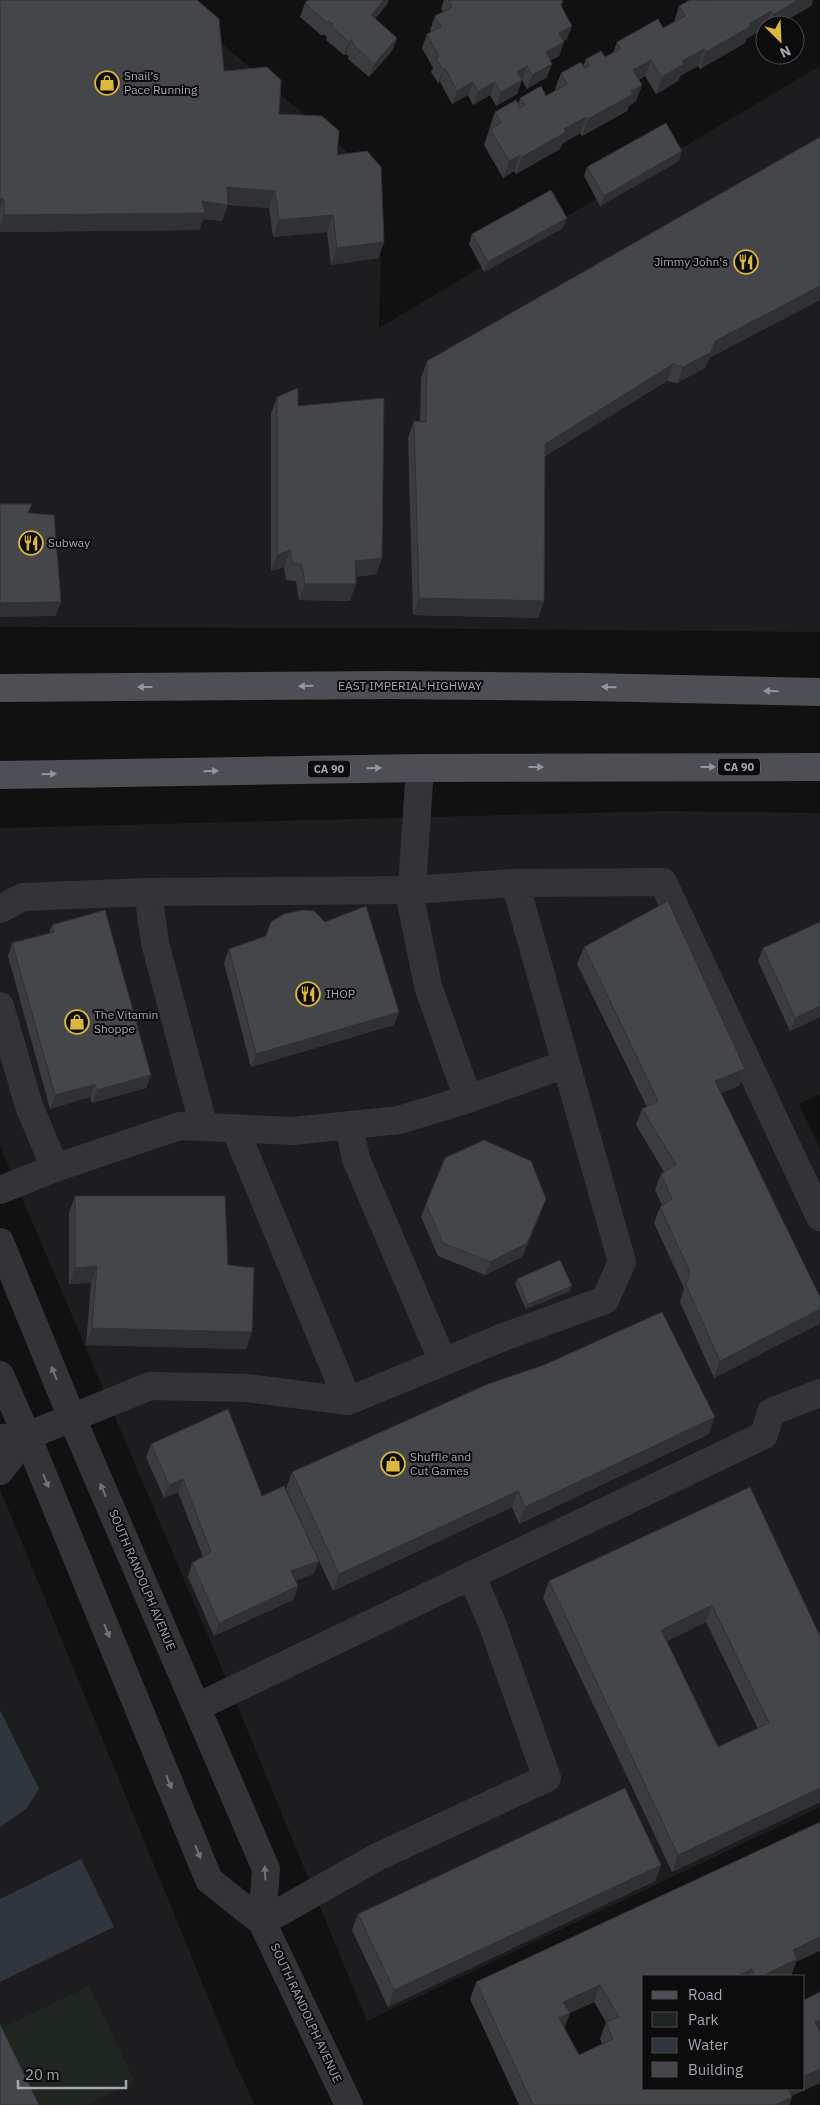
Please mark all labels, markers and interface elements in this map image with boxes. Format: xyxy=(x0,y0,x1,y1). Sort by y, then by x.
north arrow xyxy=(755,15,805,65)
text: N xyxy=(777,42,794,62)
place label: Snail’s Pace Running xyxy=(124,68,198,97)
shop icon: Snail’s Pace Running xyxy=(94,70,120,96)
restaurant icon: Jimmy John's xyxy=(733,249,759,275)
place label: Jimmy John's xyxy=(654,254,728,269)
restaurant icon: Subway xyxy=(18,530,44,556)
place label: Subway xyxy=(48,535,90,550)
street label: EAST IMPERIAL HIGHWAY xyxy=(338,678,482,693)
one-way arrow xyxy=(298,682,314,690)
one-way arrow xyxy=(137,683,153,691)
one-way arrow xyxy=(601,683,617,691)
one-way arrow xyxy=(763,687,779,695)
road number: CA 90 xyxy=(718,759,760,776)
road number: CA 90 xyxy=(308,761,350,778)
one-way arrow xyxy=(528,763,544,771)
one-way arrow xyxy=(700,763,716,771)
one-way arrow xyxy=(366,764,382,772)
one-way arrow xyxy=(203,767,219,775)
one-way arrow xyxy=(41,770,57,778)
restaurant icon: IHOP xyxy=(295,981,321,1007)
place label: IHOP xyxy=(326,986,355,1001)
place label: The Vitamin Shoppe xyxy=(94,1007,158,1036)
shop icon: The Vitamin Shoppe xyxy=(64,1009,90,1035)
one-way arrow xyxy=(49,1365,57,1380)
place label: Shuffle and Cut Games xyxy=(410,1449,471,1478)
shop icon: Shuffle and Cut Games xyxy=(380,1451,406,1477)
one-way arrow xyxy=(42,1474,50,1488)
one-way arrow xyxy=(99,1483,107,1497)
street label: SOUTH RANDOLPH AVENUE xyxy=(106,1507,179,1653)
one-way arrow xyxy=(104,1624,112,1638)
one-way arrow xyxy=(166,1774,173,1789)
one-way arrow xyxy=(194,1845,202,1860)
one-way arrow xyxy=(260,1865,268,1881)
street label: SOUTH RANDOLPH AVENUE xyxy=(268,1941,345,2085)
legend xyxy=(642,1975,805,2090)
text: Road xyxy=(688,1985,723,2004)
text: Park xyxy=(688,2010,718,2029)
text: Water xyxy=(688,2035,729,2054)
scale bar xyxy=(18,2058,125,2090)
text: Building xyxy=(688,2060,743,2079)
text: 20 m xyxy=(25,2065,60,2084)

